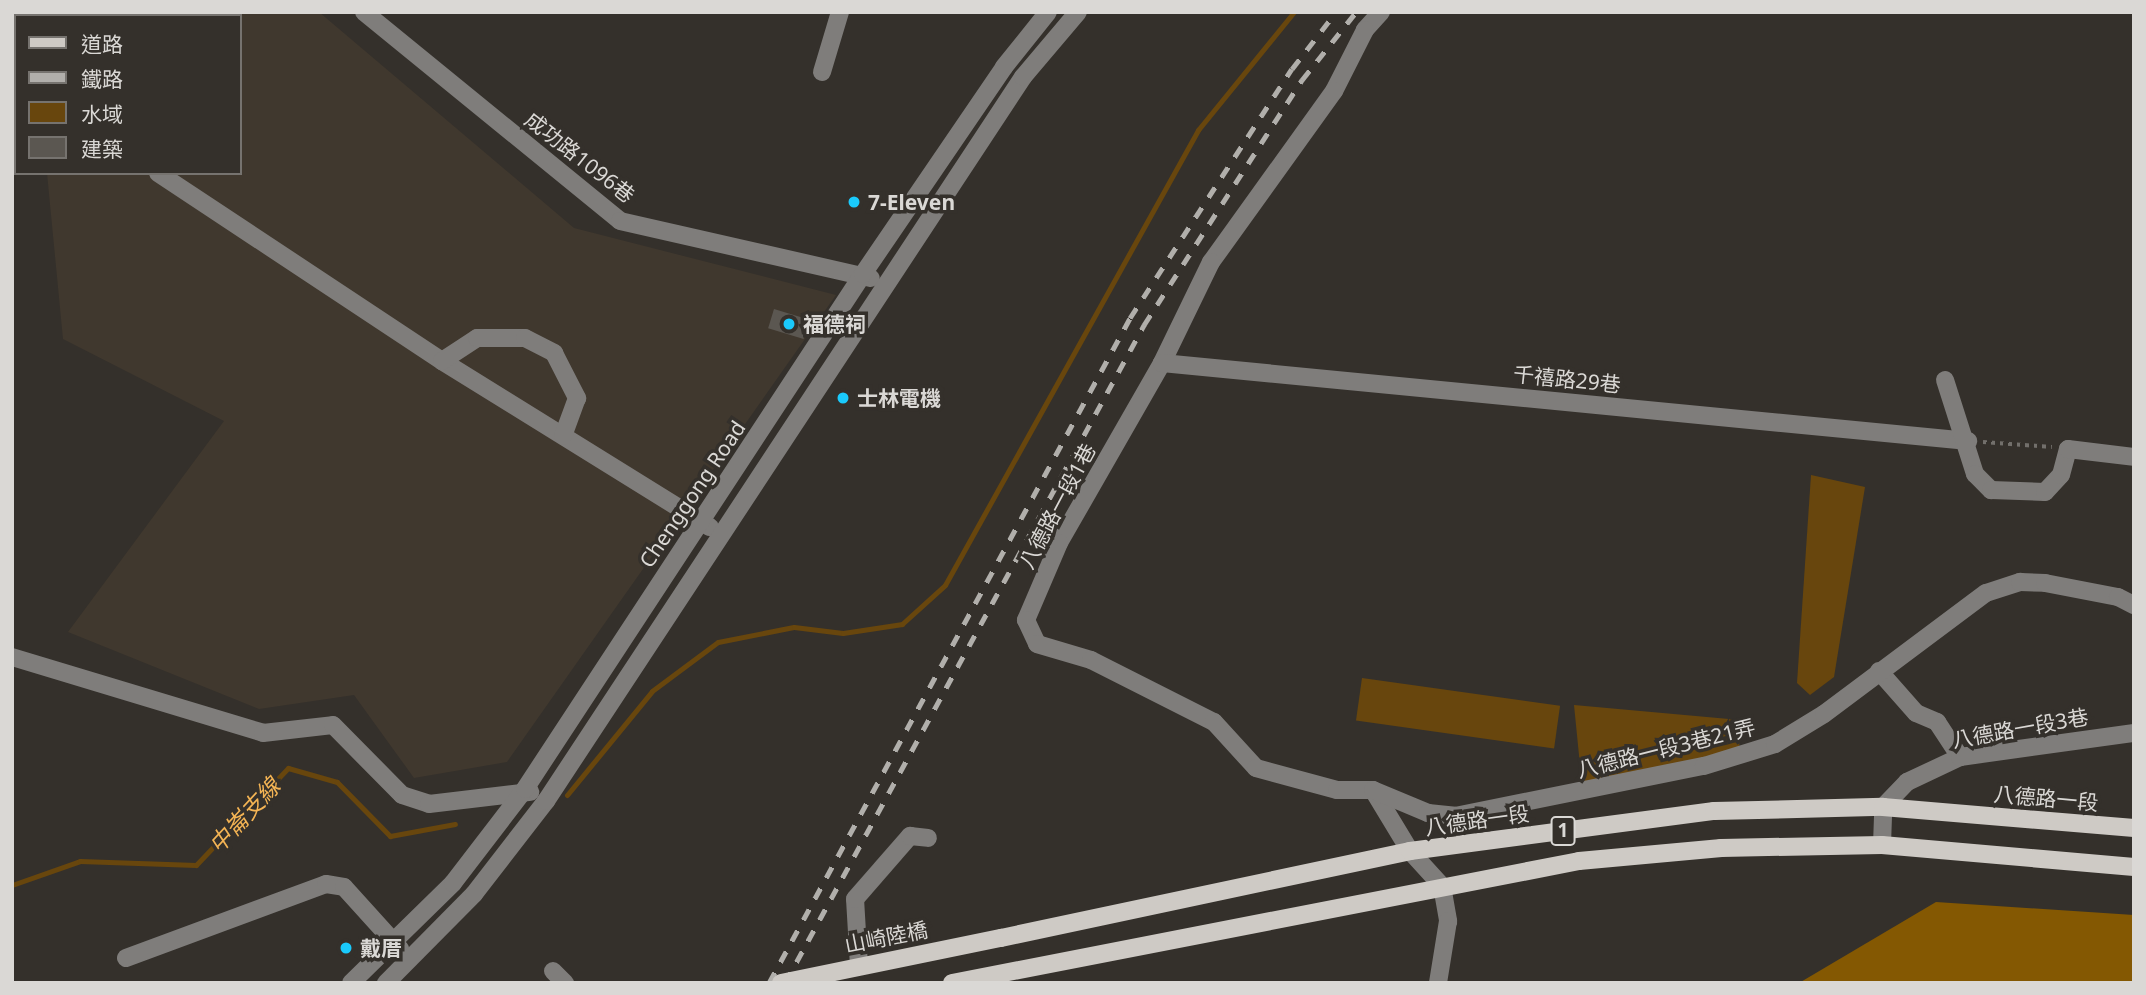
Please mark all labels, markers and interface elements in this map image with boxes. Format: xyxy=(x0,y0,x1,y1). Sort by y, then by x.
legend xyxy=(14,14,242,175)
text: 道路 xyxy=(81,30,123,58)
text: 鐵路 xyxy=(81,65,123,93)
text: 水域 xyxy=(81,100,123,128)
street label: 成功路1096巷 xyxy=(520,106,640,208)
text: 建築 xyxy=(81,135,123,163)
place label: 7-Eleven xyxy=(868,189,955,215)
marker: 7-Eleven xyxy=(846,194,862,210)
place label: 福德祠 xyxy=(803,311,866,337)
marker: 福德祠 xyxy=(781,316,797,332)
street label: 千禧路29巷 xyxy=(1512,361,1622,397)
place label: 士林電機 xyxy=(857,385,941,411)
marker: 士林電機 xyxy=(835,390,851,406)
street label: Chenggong Road xyxy=(634,416,750,572)
street label: 八德路一段1巷 xyxy=(1013,439,1101,573)
street label: 八德路一段3巷 xyxy=(1950,704,2090,752)
street label: 八德路一段3巷21弄 xyxy=(1574,714,1758,782)
water label: 中崙支線 xyxy=(203,772,285,858)
street label: 八德路一段 xyxy=(1993,781,2099,815)
street label: 八德路一段 xyxy=(1423,800,1531,840)
road number: 1 xyxy=(1549,816,1577,846)
street label: 山崎陸橋 xyxy=(842,917,930,957)
place label: 戴厝 xyxy=(360,935,402,961)
marker: 戴厝 xyxy=(338,940,354,956)

